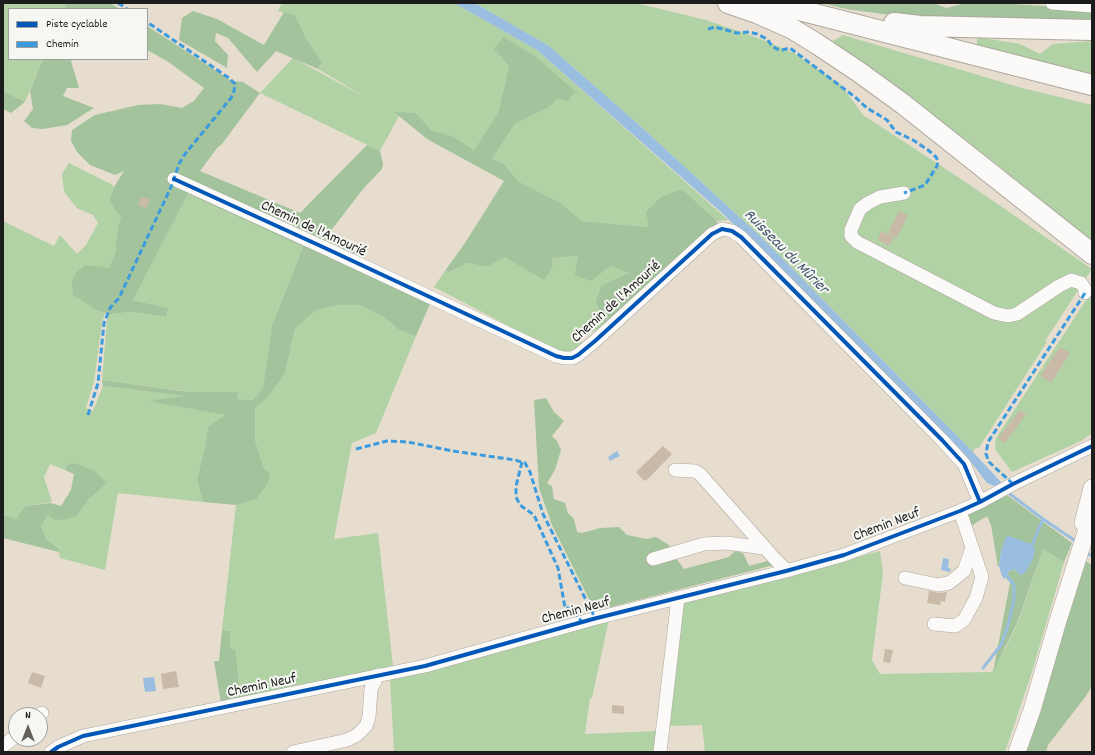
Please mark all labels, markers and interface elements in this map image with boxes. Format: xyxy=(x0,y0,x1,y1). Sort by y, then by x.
legend xyxy=(8,8,148,60)
text: Piste cyclable xyxy=(46,16,107,33)
text: Chemin xyxy=(46,36,79,53)
street label: Chemin de l'Amourié xyxy=(257,198,369,262)
water label: Ruisseau du Mûrier xyxy=(738,206,832,300)
street label: Chemin de l'Amourié xyxy=(569,258,665,348)
street label: Chemin Neuf xyxy=(851,505,923,547)
street label: Chemin Neuf xyxy=(540,594,612,630)
street label: Chemin Neuf xyxy=(226,671,298,703)
north arrow xyxy=(8,707,48,747)
text: N xyxy=(25,708,31,724)

